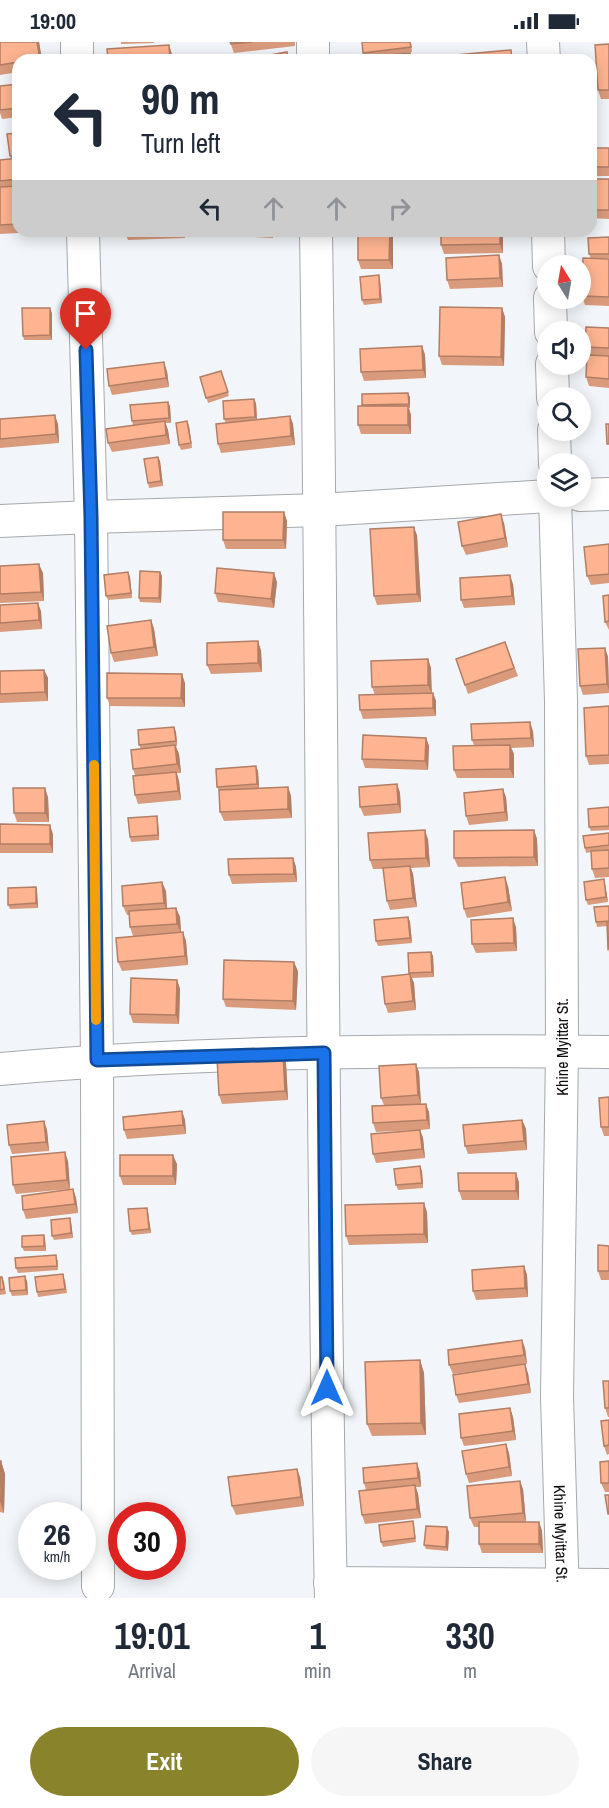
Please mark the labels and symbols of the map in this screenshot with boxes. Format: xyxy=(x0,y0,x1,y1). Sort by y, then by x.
north arrow xyxy=(537,255,591,309)
pin xyxy=(60,288,111,350)
street label: Khine Myittar St. xyxy=(551,998,573,1096)
position arrow xyxy=(295,1356,359,1420)
street label: Khine Myittar St. xyxy=(549,1485,574,1583)
speed limit sign: 30 xyxy=(108,1502,186,1580)

